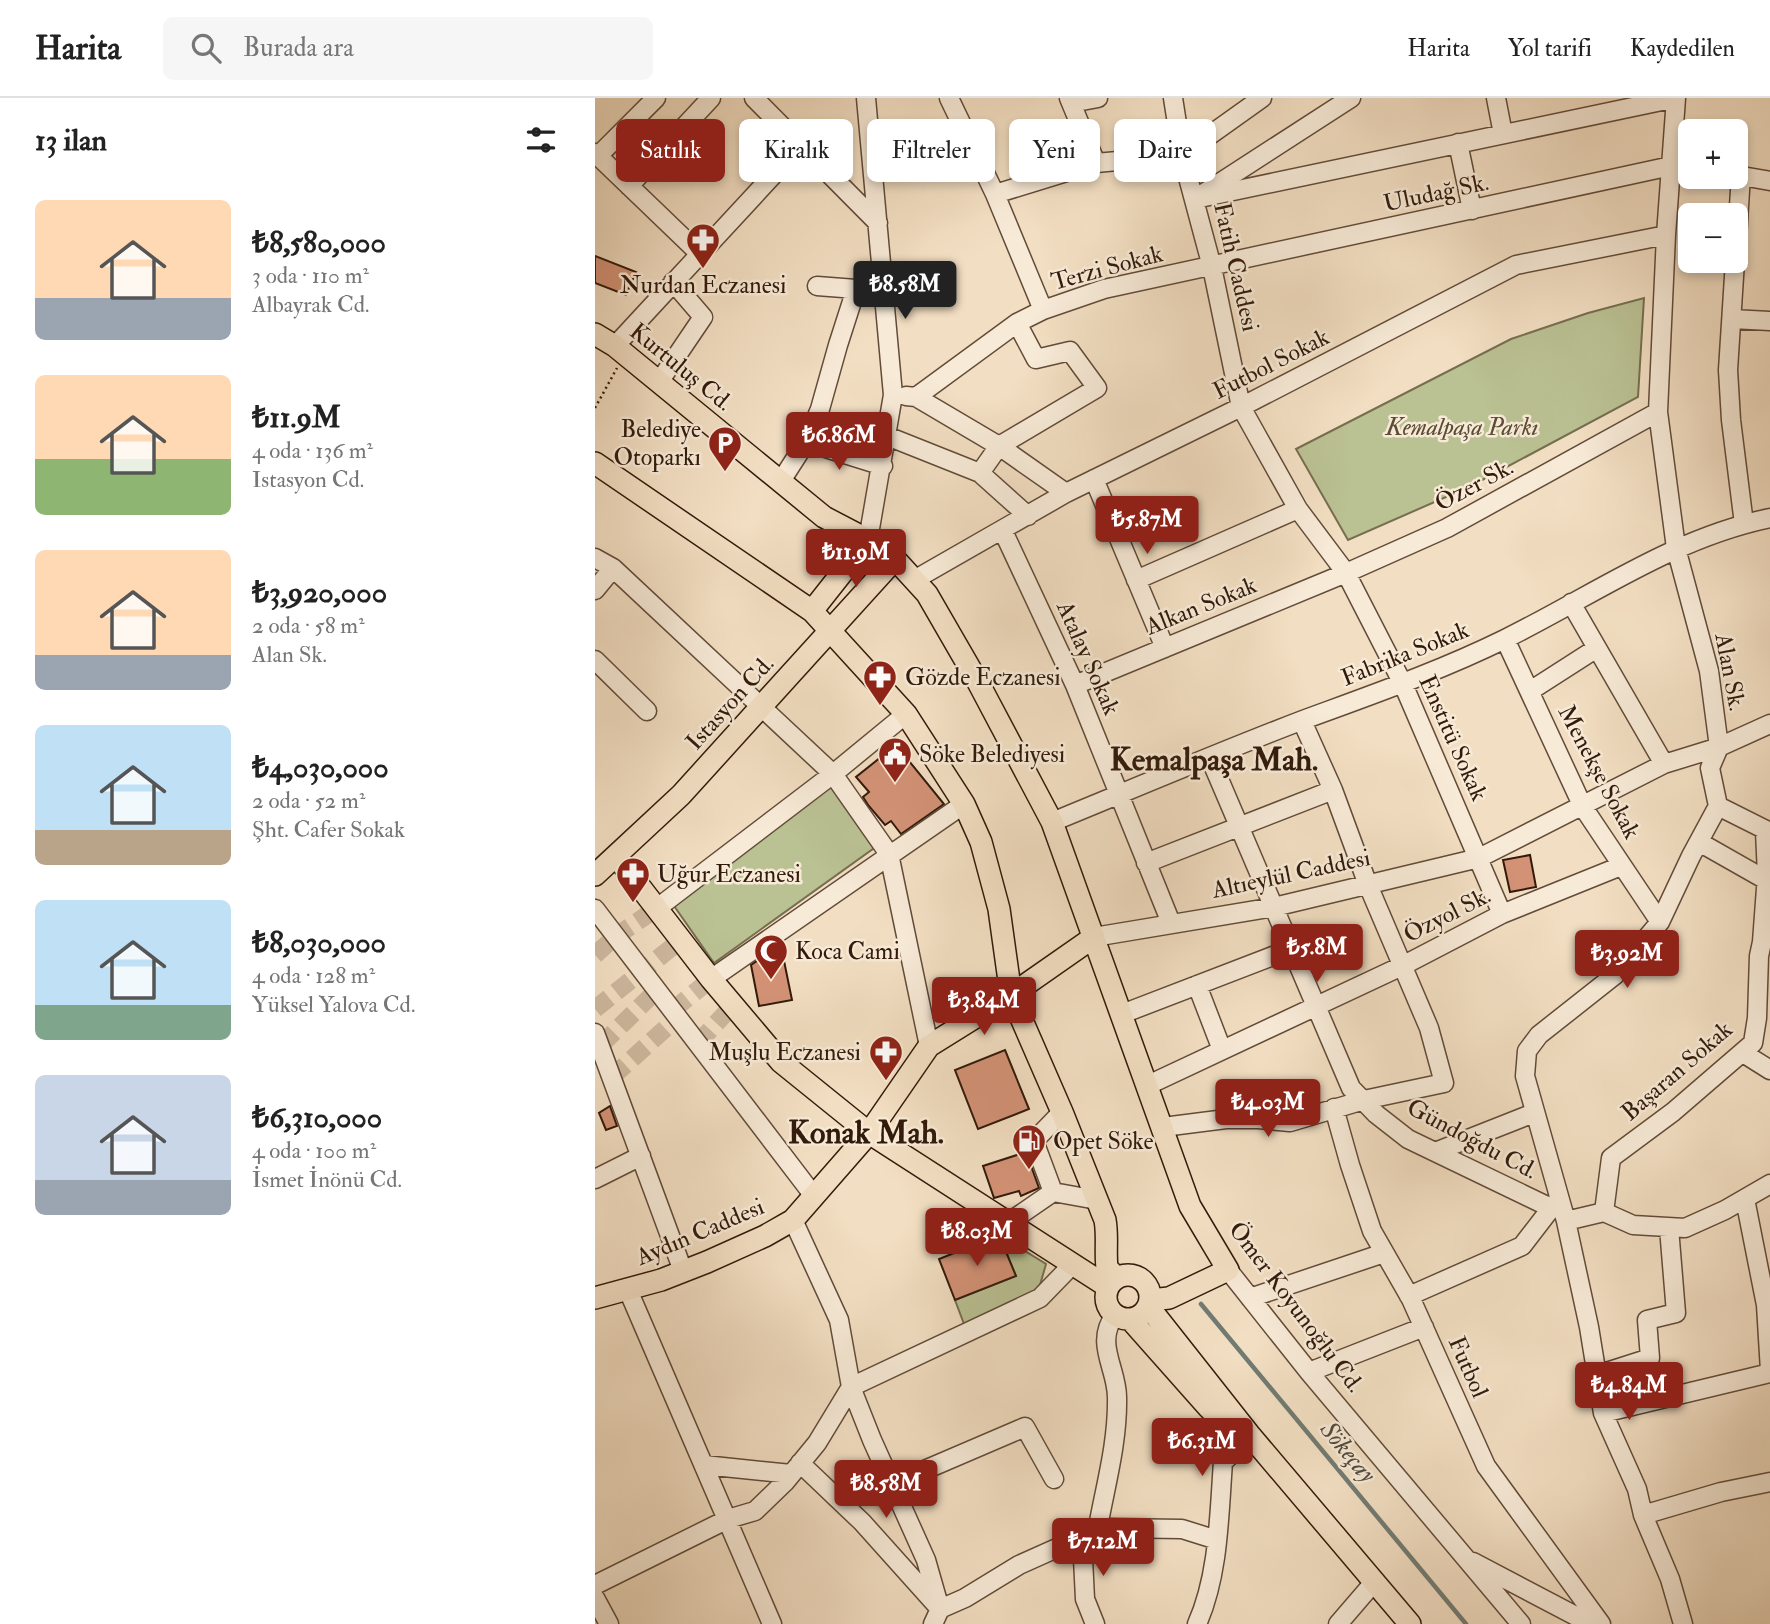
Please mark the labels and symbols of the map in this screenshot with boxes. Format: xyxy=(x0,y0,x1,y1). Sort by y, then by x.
street label: Uludağ Sk. xyxy=(1381,167,1491,219)
street label: Fatih Caddesi xyxy=(1206,199,1266,335)
pharmacy icon: Nurdan Eczanesi xyxy=(684,221,722,270)
street label: Terzi Sokak xyxy=(1048,238,1167,298)
pin: ₺8.58M xyxy=(848,262,962,321)
place label: Nurdan Eczanesi xyxy=(620,270,786,301)
street label: Kurtuluş Cd. xyxy=(623,316,739,418)
street label: Futbol Sokak xyxy=(1208,321,1335,407)
pin: ₺6.86M xyxy=(782,412,896,472)
park label: Kemalpaşa Parkı xyxy=(1385,412,1538,443)
place label: Belediye Otoparkı xyxy=(613,414,701,473)
parking icon: Belediye Otoparkı xyxy=(706,424,744,473)
street label: Özer Sk. xyxy=(1429,451,1519,519)
pin: ₺5.87M xyxy=(1090,496,1204,556)
pin: ₺11.9M xyxy=(799,530,913,589)
street label: Alkan Sokak xyxy=(1140,569,1262,643)
street label: Atalay Sokak xyxy=(1049,595,1127,720)
street label: Fabrika Sokak xyxy=(1337,614,1474,694)
street label: Alan Sk. xyxy=(1707,630,1753,713)
street label: Istasyon Cd. xyxy=(679,649,781,757)
pharmacy icon: Gözde Eczanesi xyxy=(861,658,899,707)
place label: Gözde Eczanesi xyxy=(905,662,1061,693)
street label: Enstitü Sokak xyxy=(1411,670,1495,806)
street label: Menekşe Sokak xyxy=(1551,700,1648,845)
public building icon: Söke Belediyesi xyxy=(876,735,914,784)
place label: Söke Belediyesi xyxy=(919,739,1065,770)
district label: Kemalpaşa Mah. xyxy=(1110,740,1318,780)
street label: Altıeylül Caddesi xyxy=(1208,842,1373,906)
pharmacy icon: Uğur Eczanesi xyxy=(614,855,652,904)
place label: Uğur Eczanesi xyxy=(657,859,801,890)
street label: Özyol Sk. xyxy=(1398,880,1496,950)
pin: ₺5.8M xyxy=(1268,924,1366,984)
pin: ₺3.92M xyxy=(1570,930,1684,990)
mosque icon: Koca Cami xyxy=(752,932,790,981)
place label: Koca Cami xyxy=(795,936,900,967)
pin: ₺3.84M xyxy=(927,978,1041,1037)
street label: Başaran Sokak xyxy=(1615,1014,1739,1128)
pharmacy icon: Muşlu Eczanesi xyxy=(867,1033,905,1082)
place label: Muşlu Eczanesi xyxy=(709,1037,861,1068)
pin: ₺4.03M xyxy=(1211,1080,1325,1139)
street label: Gündoğdu Cd. xyxy=(1401,1092,1543,1186)
district label: Konak Mah. xyxy=(788,1113,944,1153)
fuel station icon: Opet Söke xyxy=(1010,1122,1048,1171)
place label: Opet Söke xyxy=(1053,1126,1154,1157)
street label: Aydın Caddesi xyxy=(630,1191,769,1273)
pin: ₺8.03M xyxy=(920,1208,1034,1268)
street label: Ömer Koyunoğlu Cd. xyxy=(1222,1215,1370,1399)
street label: Futbol xyxy=(1441,1331,1495,1403)
pin: ₺4.84M xyxy=(1572,1362,1686,1422)
water label: Sökeçay xyxy=(1312,1414,1383,1490)
pin: ₺6.31M xyxy=(1145,1418,1259,1478)
pin: ₺8.58M xyxy=(829,1460,943,1520)
pin: ₺7.12M xyxy=(1046,1518,1160,1578)

